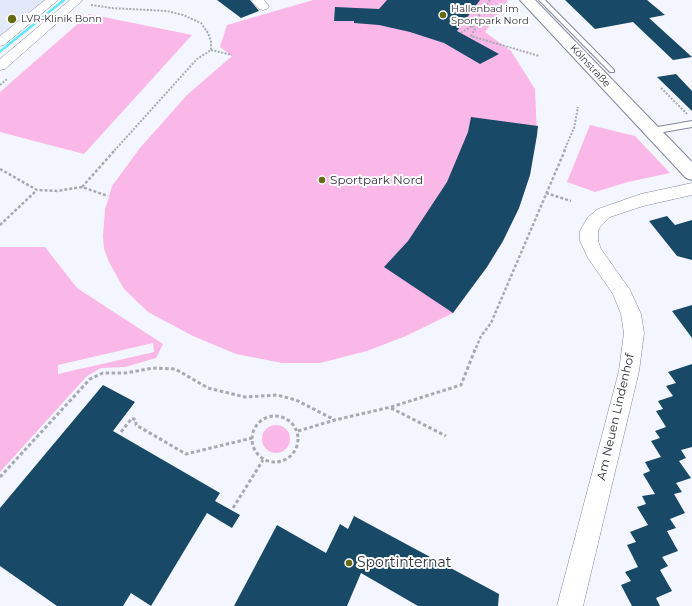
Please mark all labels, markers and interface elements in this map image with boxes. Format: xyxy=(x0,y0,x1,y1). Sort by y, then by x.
place label: Hallenbad im Sportpark Nord xyxy=(451,3,529,26)
marker: Hallenbad im Sportpark Nord xyxy=(438,10,448,20)
marker: LVR-Klinik Bonn xyxy=(6,13,18,25)
place label: LVR-Klinik Bonn xyxy=(21,13,102,25)
street label: Kölnstraße xyxy=(567,42,613,90)
place label: Sportpark Nord xyxy=(330,173,423,187)
marker: Sportpark Nord xyxy=(317,175,327,185)
street label: Am Neuen Lindenhof xyxy=(594,352,638,482)
place label: Sportinternat xyxy=(357,555,451,571)
marker: Sportinternat xyxy=(344,558,354,568)

